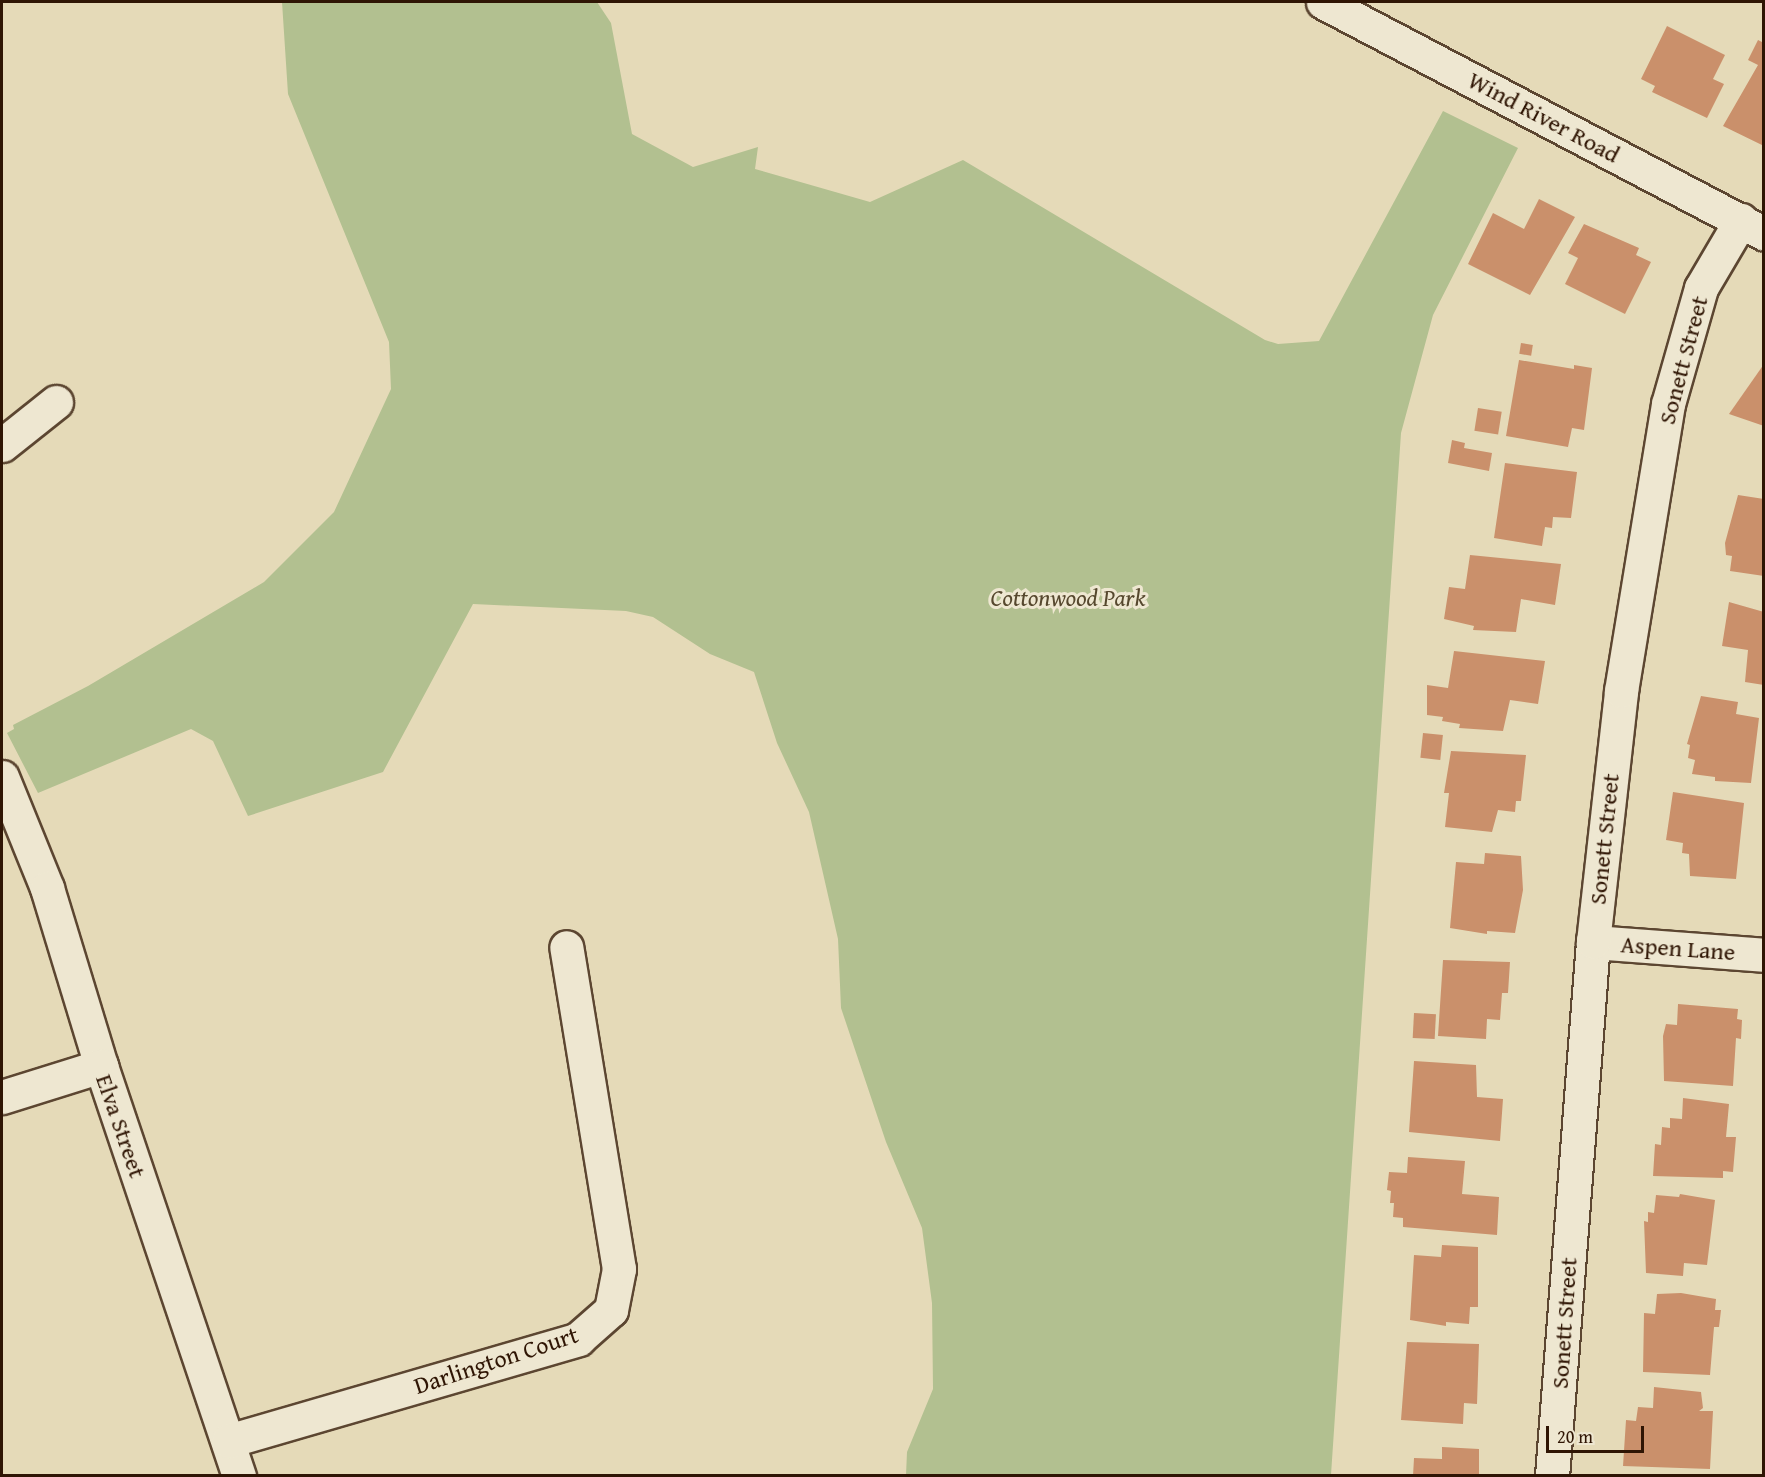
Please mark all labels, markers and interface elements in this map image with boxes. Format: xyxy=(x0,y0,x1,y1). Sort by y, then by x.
street label: Wind River Road xyxy=(1463,65,1625,169)
street label: Sonett Street xyxy=(1652,293,1714,427)
park label: Cottonwood Park xyxy=(991,584,1145,612)
street label: Sonett Street xyxy=(1583,772,1625,906)
street label: Aspen Lane xyxy=(1620,930,1736,966)
street label: Elva Street xyxy=(90,1070,152,1182)
street label: Sonett Street xyxy=(1545,1256,1583,1390)
street label: Darlington Court xyxy=(410,1320,582,1400)
scale bar xyxy=(1549,1414,1646,1452)
text: 20 m xyxy=(1557,1423,1593,1450)

